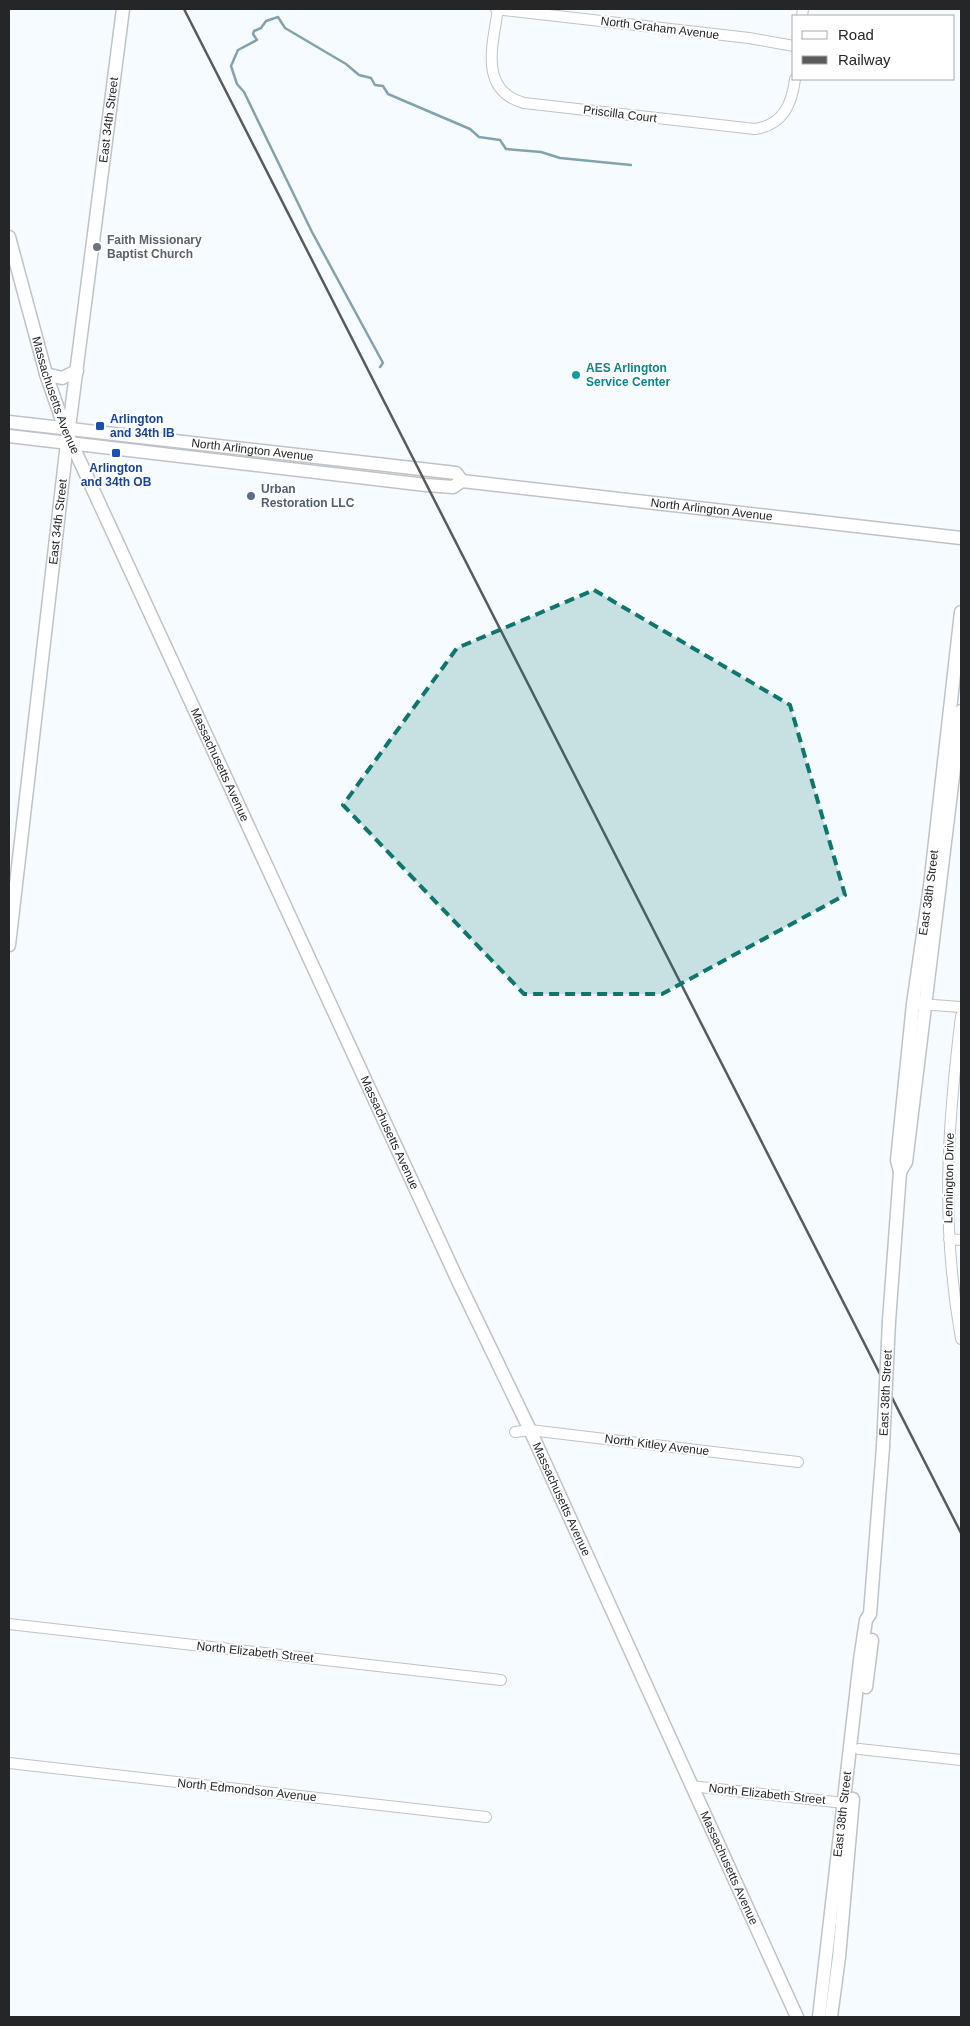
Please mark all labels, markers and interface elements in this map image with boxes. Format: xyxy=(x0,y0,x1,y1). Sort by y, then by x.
street label: North Graham Avenue xyxy=(600,14,720,42)
legend xyxy=(792,15,955,80)
text: Road xyxy=(838,26,874,43)
text: Railway xyxy=(838,51,891,68)
street label: East 34th Street xyxy=(96,76,121,164)
street label: Priscilla Court xyxy=(582,103,658,126)
place label: Faith Missionary Baptist Church xyxy=(107,233,202,261)
marker: Faith Missionary Baptist Church xyxy=(91,241,103,253)
street label: Massachusetts Avenue xyxy=(29,335,83,456)
place label: AES Arlington Service Center xyxy=(586,361,670,389)
marker: AES Arlington Service Center xyxy=(570,369,582,381)
place label: Arlington and 34th IB xyxy=(110,412,175,440)
marker: Arlington and 34th IB xyxy=(94,420,106,432)
street label: North Arlington Avenue xyxy=(191,436,314,464)
marker: Arlington and 34th OB xyxy=(110,447,122,459)
place label: Arlington and 34th OB xyxy=(81,461,152,489)
street label: East 34th Street xyxy=(46,478,70,565)
place label: Urban Restoration LLC xyxy=(261,482,355,510)
marker: Urban Restoration LLC xyxy=(245,490,257,502)
street label: North Arlington Avenue xyxy=(650,496,774,523)
street label: Massachusetts Avenue xyxy=(188,706,252,824)
street label: East 38th Street xyxy=(916,848,941,936)
street label: Massachusetts Avenue xyxy=(357,1074,422,1192)
street label: Lennington Drive xyxy=(941,1132,957,1223)
street label: East 38th Street xyxy=(877,1349,895,1436)
street label: North Kitley Avenue xyxy=(604,1432,710,1458)
street label: Massachusetts Avenue xyxy=(530,1440,594,1559)
street label: North Elizabeth Street xyxy=(196,1639,315,1665)
street label: East 38th Street xyxy=(830,1770,854,1858)
street label: North Edmondson Avenue xyxy=(177,1776,318,1804)
street label: North Elizabeth Street xyxy=(708,1781,827,1807)
street label: Massachusetts Avenue xyxy=(697,1809,761,1927)

